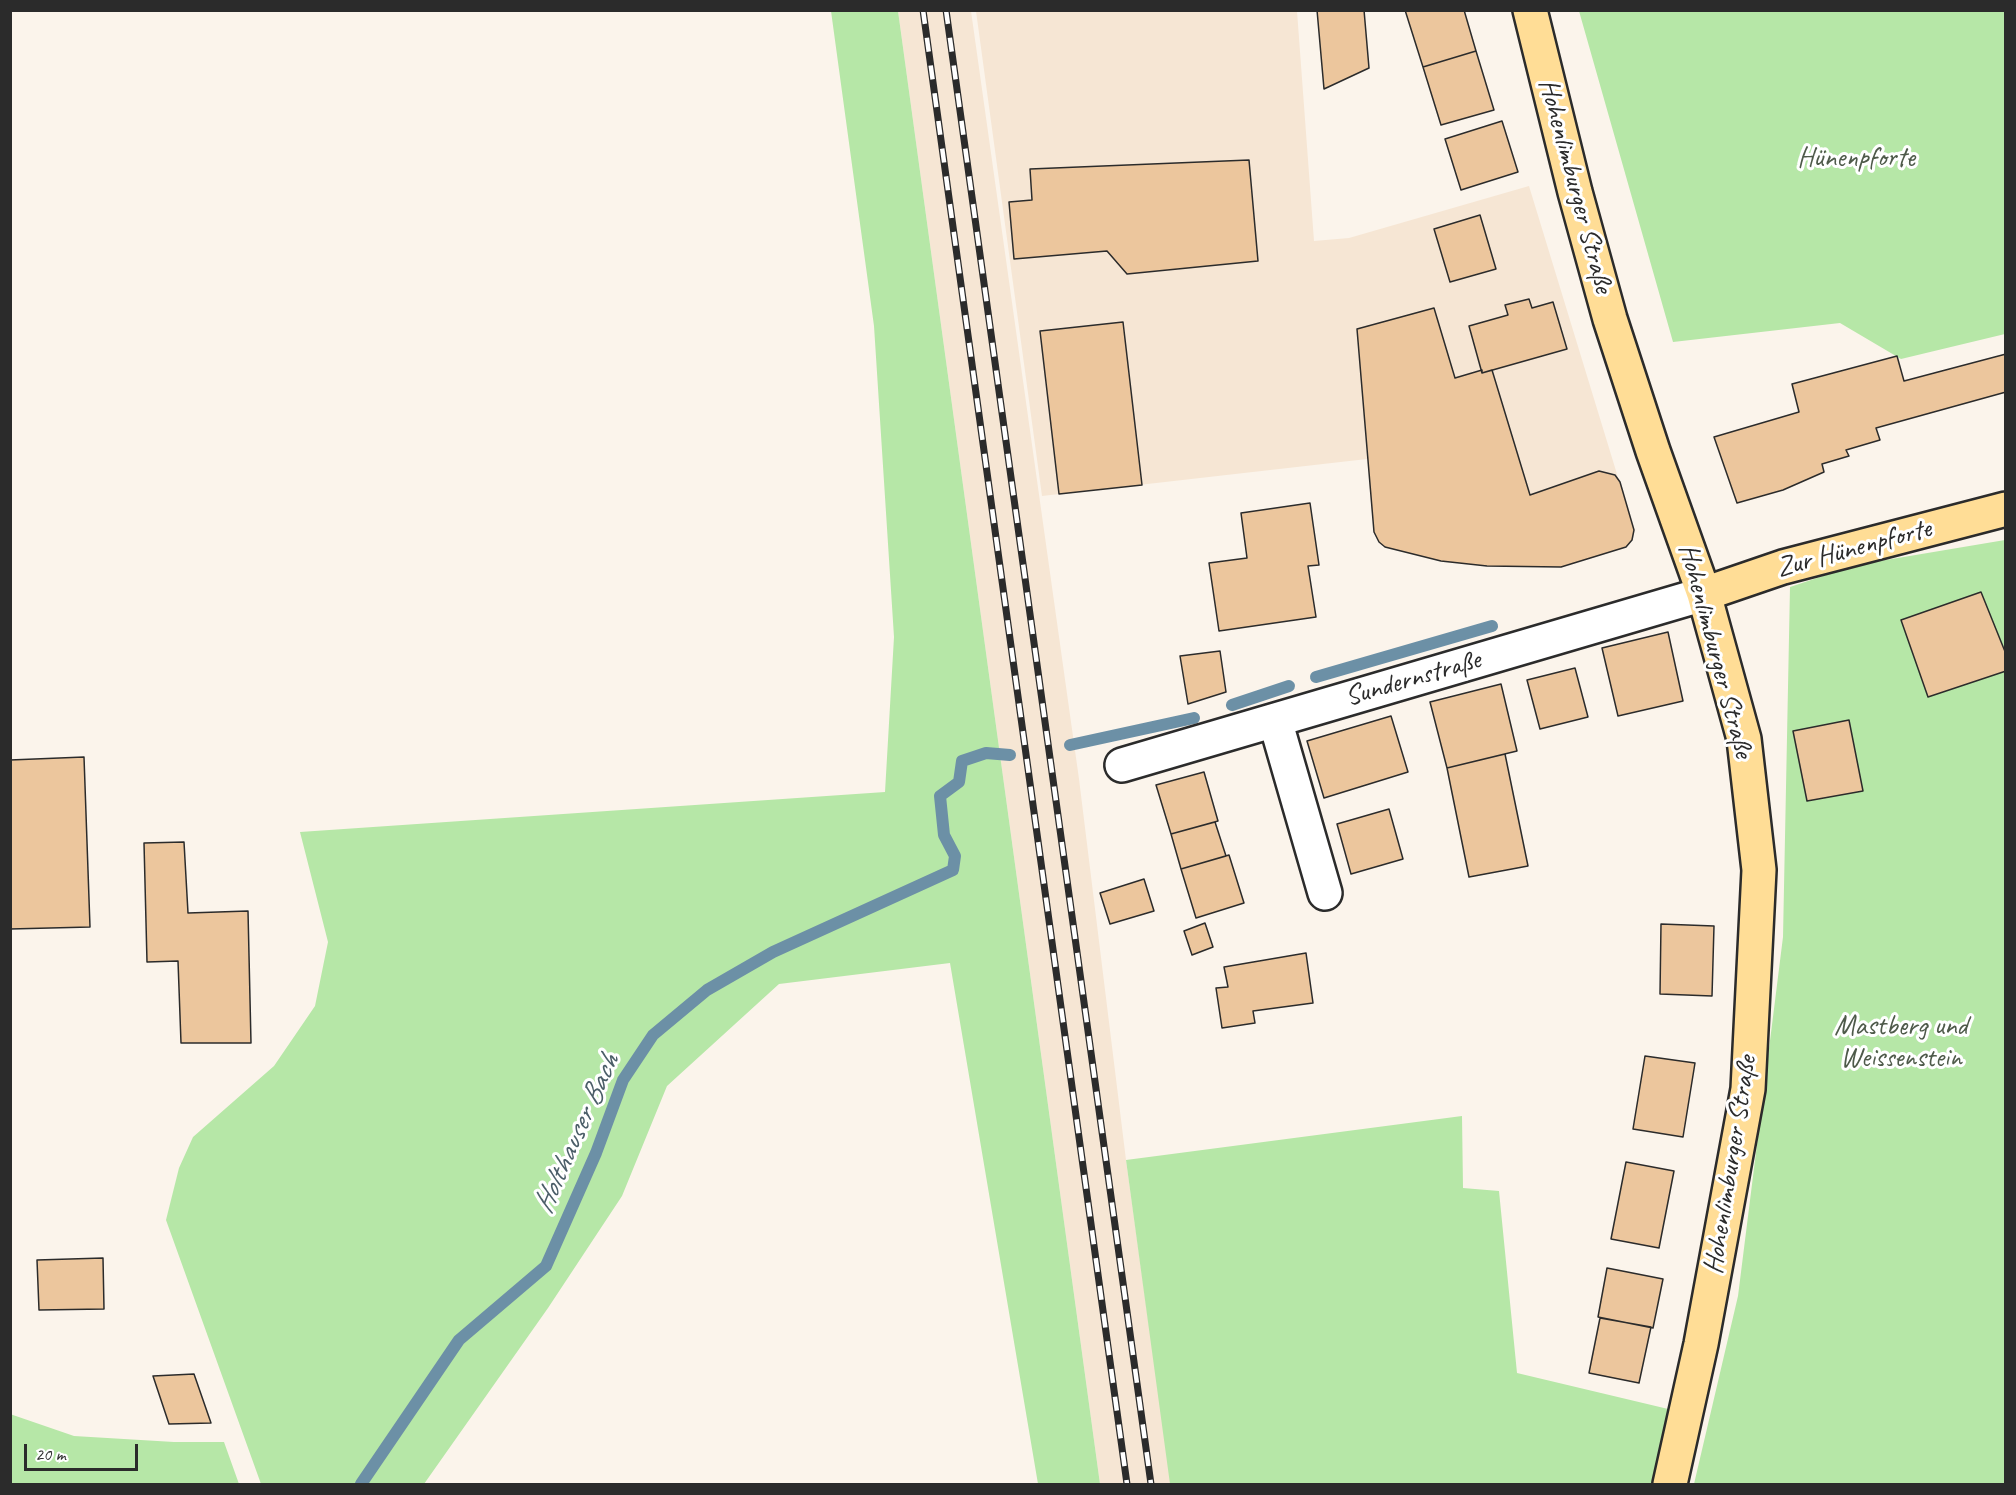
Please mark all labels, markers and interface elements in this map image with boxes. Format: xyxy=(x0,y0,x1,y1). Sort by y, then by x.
street label: Hohenlimburger Straße xyxy=(1530,75,1620,297)
park label: Hünenpforte xyxy=(1797,142,1915,176)
street label: Zur Hünenpforte xyxy=(1773,512,1935,586)
street label: Hohenlimburger Straße xyxy=(1670,540,1760,762)
street label: Sundernstraße xyxy=(1341,644,1485,714)
park label: Mastberg und Weissenstein xyxy=(1834,1010,1968,1076)
water label: Holthauser Bach xyxy=(526,1049,628,1219)
street label: Hohenlimburger Straße xyxy=(1697,1053,1765,1277)
scale bar xyxy=(27,1432,141,1470)
text: 20 m xyxy=(35,1443,66,1465)

